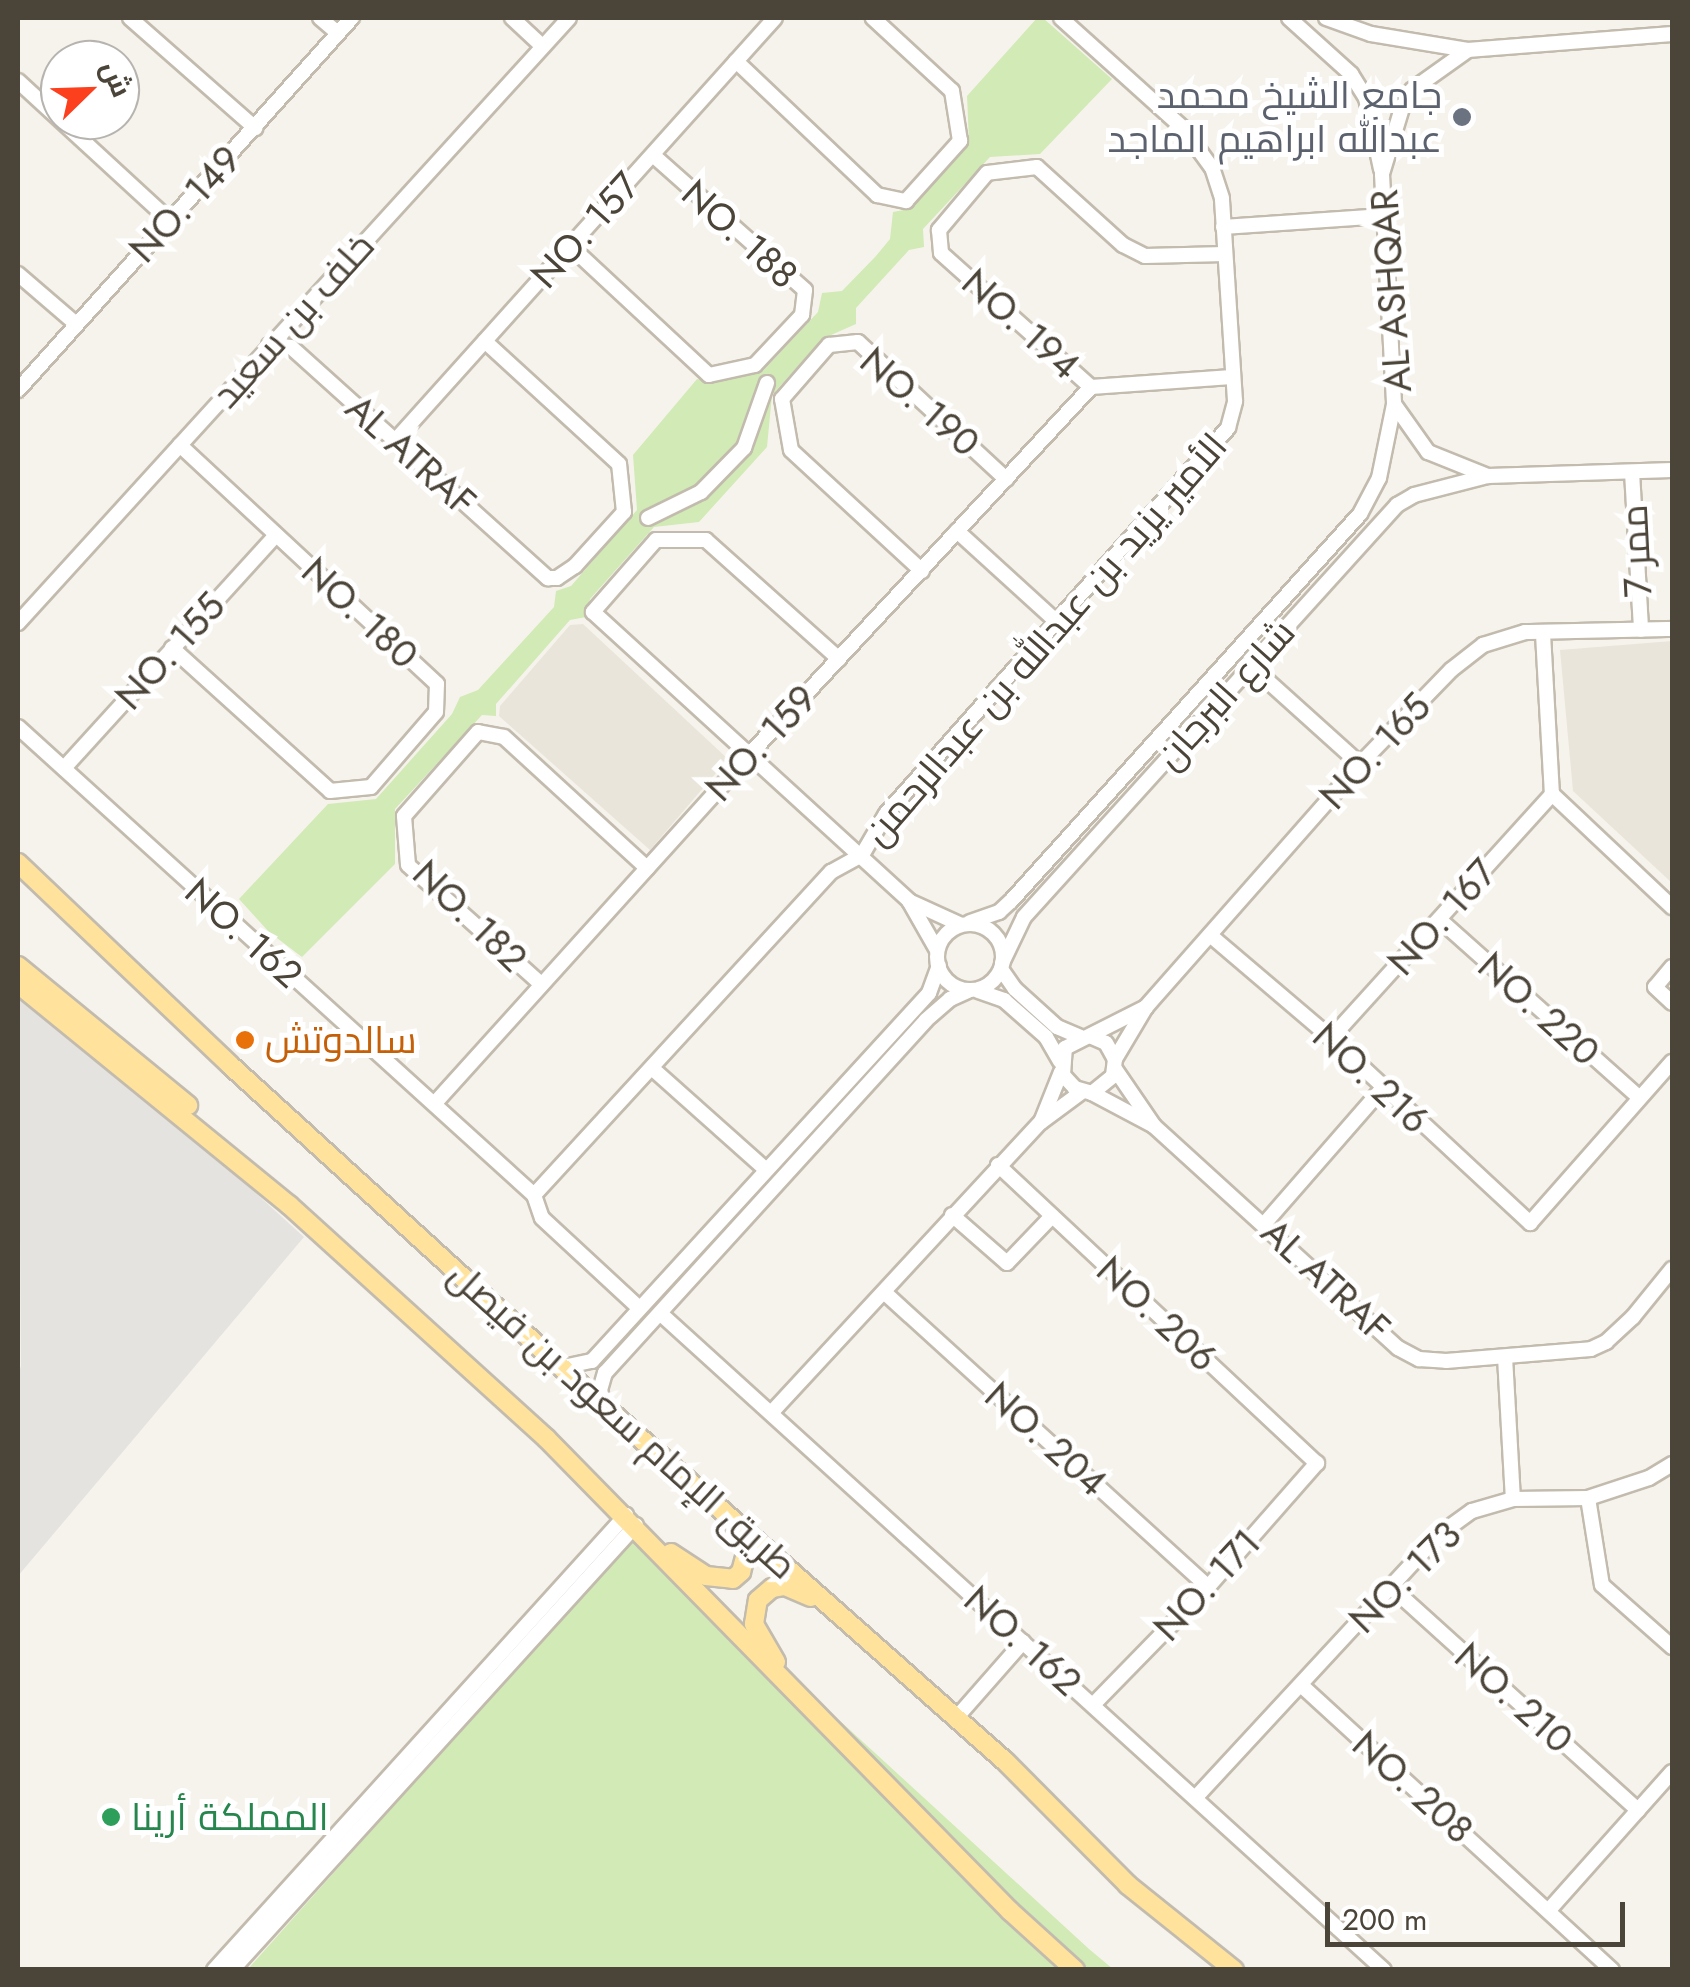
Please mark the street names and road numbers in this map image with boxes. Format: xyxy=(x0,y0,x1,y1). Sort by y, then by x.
street label: NO. 149 xyxy=(120,136,250,272)
street label: NO. 157 xyxy=(521,163,649,297)
street label: NO. 188 xyxy=(673,170,807,298)
street label: AL ASHQAR xyxy=(1361,188,1421,394)
street label: خلف بن سعيد xyxy=(203,223,383,417)
street label: NO. 194 xyxy=(953,259,1089,389)
street label: NO. 190 xyxy=(851,338,989,466)
street label: AL ATRAF xyxy=(337,385,485,525)
street label: الأمير يزيد بن عبدالله بن عبدالرحمن xyxy=(854,424,1236,854)
street label: ممر 7 xyxy=(1611,503,1661,599)
street label: NO. 180 xyxy=(293,548,427,678)
street label: NO. 155 xyxy=(106,583,234,719)
street label: شارع البرجان xyxy=(1146,610,1304,778)
street label: NO. 159 xyxy=(696,676,826,810)
street label: NO. 165 xyxy=(1310,684,1440,818)
street label: NO. 167 xyxy=(1378,850,1506,984)
street label: NO. 182 xyxy=(404,851,536,981)
street label: NO. 162 xyxy=(176,869,312,997)
street label: NO. 220 xyxy=(1469,943,1609,1075)
street label: NO. 216 xyxy=(1304,1013,1438,1143)
street label: AL ATRAF xyxy=(1252,1209,1400,1351)
street label: NO. 206 xyxy=(1088,1247,1226,1381)
street label: طريق الإمام سعود بن فيصل xyxy=(440,1252,806,1588)
street label: NO. 204 xyxy=(976,1373,1116,1505)
street label: NO. 173 xyxy=(1340,1512,1470,1642)
street label: NO. 171 xyxy=(1144,1520,1270,1650)
street label: NO. 162 xyxy=(955,1577,1091,1705)
street label: NO. 210 xyxy=(1446,1633,1582,1763)
street label: NO. 208 xyxy=(1343,1721,1483,1853)

